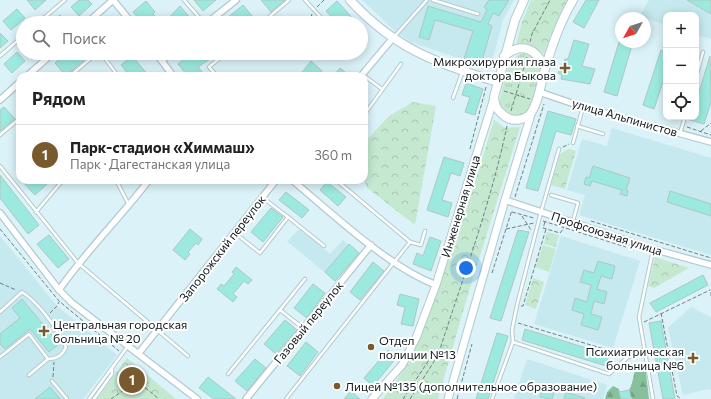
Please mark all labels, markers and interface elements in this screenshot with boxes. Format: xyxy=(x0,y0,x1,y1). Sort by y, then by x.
north arrow xyxy=(615,12,651,48)
map controls xyxy=(663,12,699,120)
button: + xyxy=(663,12,699,48)
search box xyxy=(16,16,368,60)
icon: search xyxy=(30,27,52,49)
text: Поиск xyxy=(62,29,106,47)
button: − xyxy=(663,48,699,84)
place label: Микрохирургия глаза доктора Быкова xyxy=(433,54,556,82)
marker: Микрохирургия глаза доктора Быкова xyxy=(559,62,571,74)
button: locate xyxy=(663,84,699,120)
text: Рядом xyxy=(32,88,86,109)
street label: улица Альпинистов xyxy=(571,95,679,139)
text: Парк-стадион «Химмаш» xyxy=(70,138,255,156)
text: 1 xyxy=(42,147,48,163)
text: 360 m xyxy=(314,147,352,163)
street label: Инженерная улица xyxy=(438,153,482,259)
text: Парк · Дагестанская улица xyxy=(70,156,230,172)
street label: Запорожский переулок xyxy=(176,191,268,304)
street label: Профсоюзная улица xyxy=(550,208,664,258)
your location xyxy=(456,258,476,278)
street label: Газовый переулок xyxy=(270,278,346,366)
place label: Центральная городская больница № 20 xyxy=(53,317,187,345)
marker: Центральная городская больница № 20 xyxy=(38,325,50,337)
place label: Отдел полиции №13 xyxy=(379,333,456,361)
marker: Отдел полиции №13 xyxy=(366,342,376,352)
place label: Психиатрическая больница №6 xyxy=(586,344,684,372)
marker: Психиатрическая больница №6 xyxy=(687,352,699,364)
pin: 1 xyxy=(119,365,145,395)
place label: Лицей №135 (дополнительное образование) xyxy=(345,379,597,393)
marker: Лицей №135 (дополнительное образование) xyxy=(332,381,342,391)

